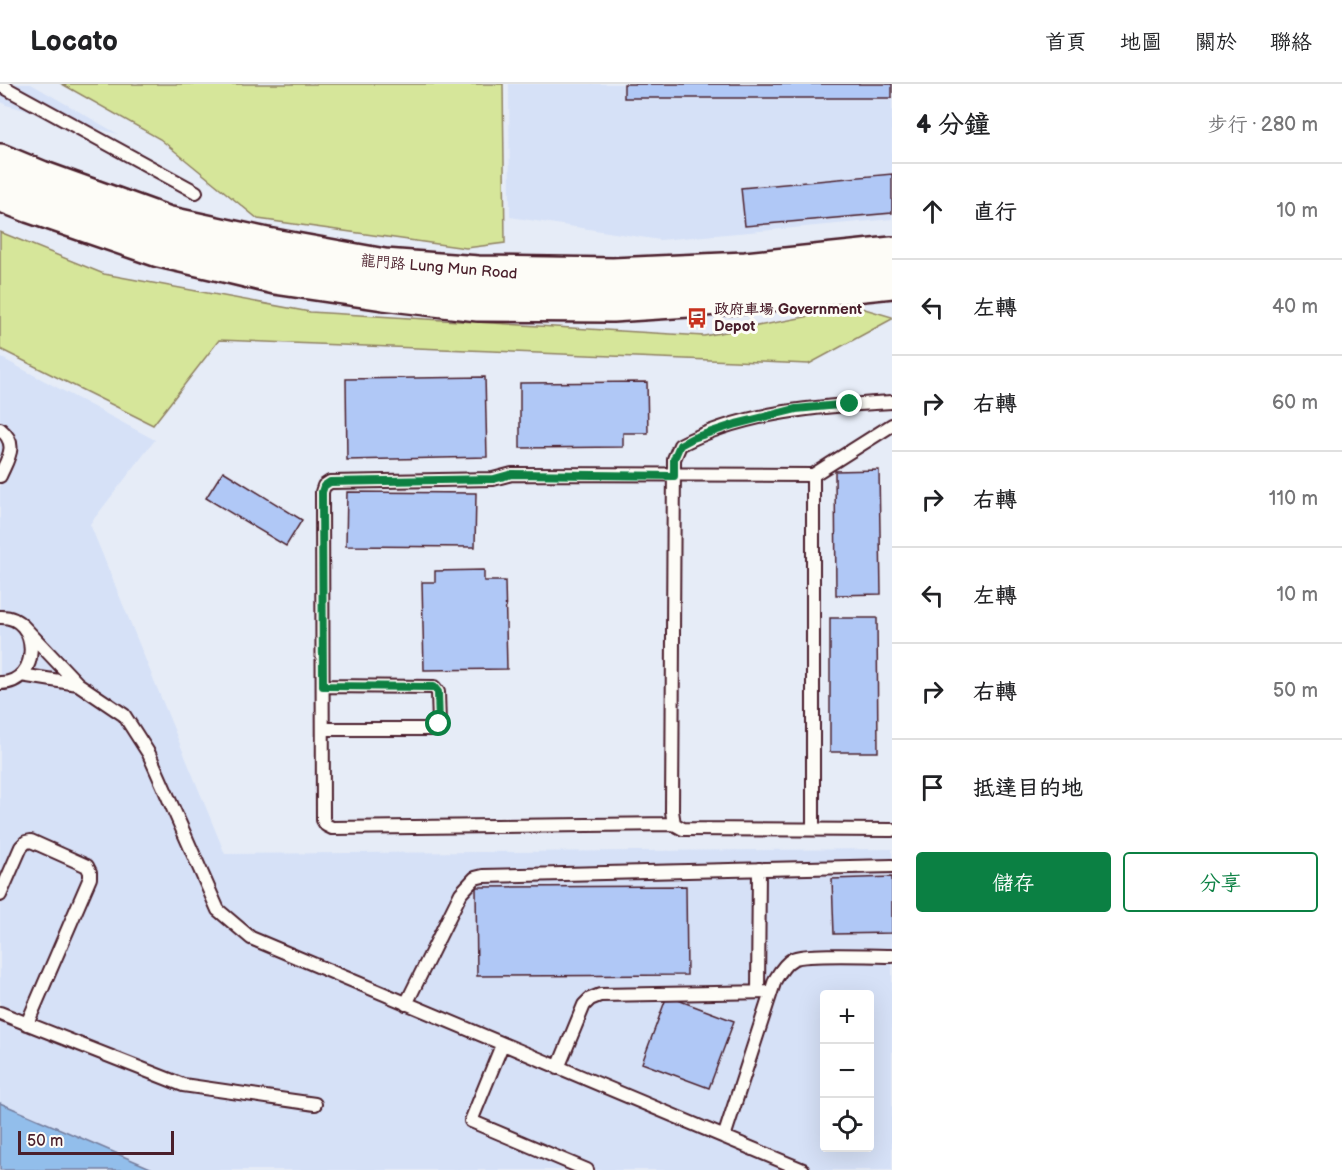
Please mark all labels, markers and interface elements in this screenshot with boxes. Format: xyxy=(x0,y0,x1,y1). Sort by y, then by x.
text: Locato xyxy=(30,25,118,58)
text: 首頁 xyxy=(1045,30,1087,55)
text: 地圖 xyxy=(1120,30,1162,55)
text: 關於 xyxy=(1195,30,1237,55)
text: 聯絡 xyxy=(1270,30,1312,55)
text: 4 分鐘 xyxy=(916,110,990,141)
text: 步行 · 280 m xyxy=(1208,113,1318,137)
icon: ahead xyxy=(916,195,949,228)
text: 直行 xyxy=(973,199,1017,226)
text: 10 m xyxy=(1277,199,1318,223)
street label: 龍門路 Lung Mun Road xyxy=(360,251,518,284)
icon: left xyxy=(916,291,949,324)
text: 左轉 xyxy=(973,295,1017,322)
text: 40 m xyxy=(1272,295,1318,319)
place label: 政府車場 Government Depot xyxy=(714,300,862,336)
bus stop icon: 政府車場 Government Depot xyxy=(685,306,709,330)
icon: right xyxy=(916,387,949,420)
route end xyxy=(836,390,862,416)
text: 右轉 xyxy=(973,391,1017,418)
text: 60 m xyxy=(1272,391,1318,415)
icon: right xyxy=(916,483,949,516)
text: 右轉 xyxy=(973,487,1017,514)
text: 110 m xyxy=(1269,487,1318,511)
icon: left xyxy=(916,579,949,612)
text: 左轉 xyxy=(973,583,1017,610)
text: 10 m xyxy=(1277,583,1318,607)
icon: right xyxy=(916,675,949,708)
text: 右轉 xyxy=(973,679,1017,706)
text: 50 m xyxy=(1273,679,1318,703)
route start xyxy=(425,710,451,736)
icon: arrive xyxy=(916,771,949,804)
text: 抵達目的地 xyxy=(973,775,1083,802)
button: 儲存 xyxy=(916,852,1111,912)
button: 分享 xyxy=(1123,852,1318,912)
map controls xyxy=(820,990,874,1152)
button: + xyxy=(820,990,874,1044)
button: − xyxy=(820,1044,874,1098)
button: locate xyxy=(820,1098,874,1152)
scale bar xyxy=(18,1128,174,1156)
text: 50 m xyxy=(27,1132,63,1151)

